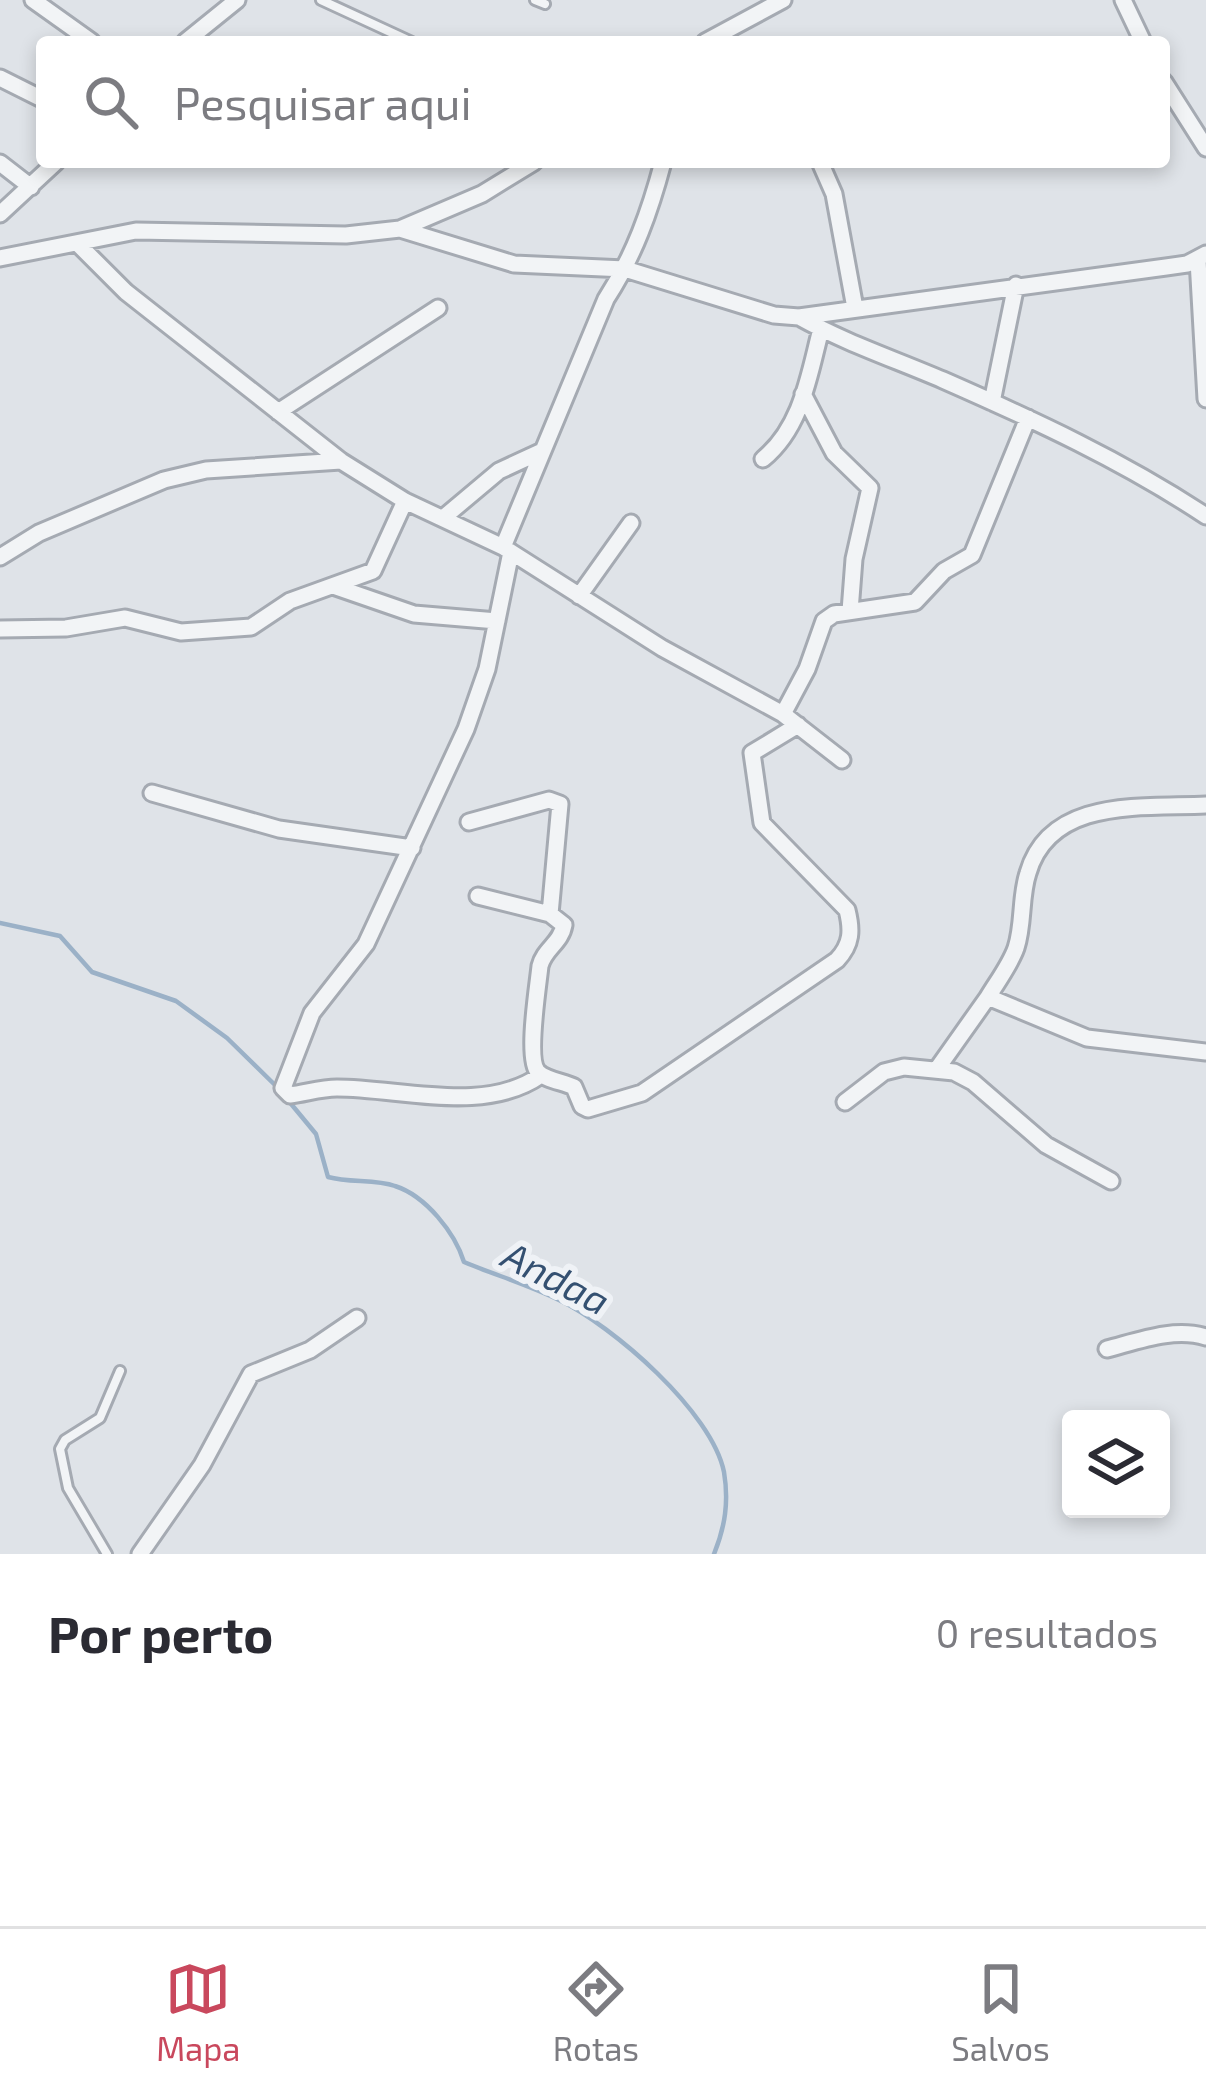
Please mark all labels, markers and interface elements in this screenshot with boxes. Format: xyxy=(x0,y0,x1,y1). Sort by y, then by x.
search box xyxy=(36,36,1170,168)
icon: search xyxy=(78,69,144,135)
text: Pesquisar aqui xyxy=(174,75,472,129)
water label: Andaa xyxy=(494,1229,618,1323)
map controls xyxy=(1062,1410,1170,1518)
button: layers xyxy=(1062,1410,1170,1518)
text: Por perto xyxy=(48,1602,273,1663)
text: 0 resultados xyxy=(936,1609,1158,1656)
tab: Mapa xyxy=(156,1956,240,2068)
tab: Rotas xyxy=(553,1956,639,2068)
tab: Salvos xyxy=(951,1956,1050,2068)

